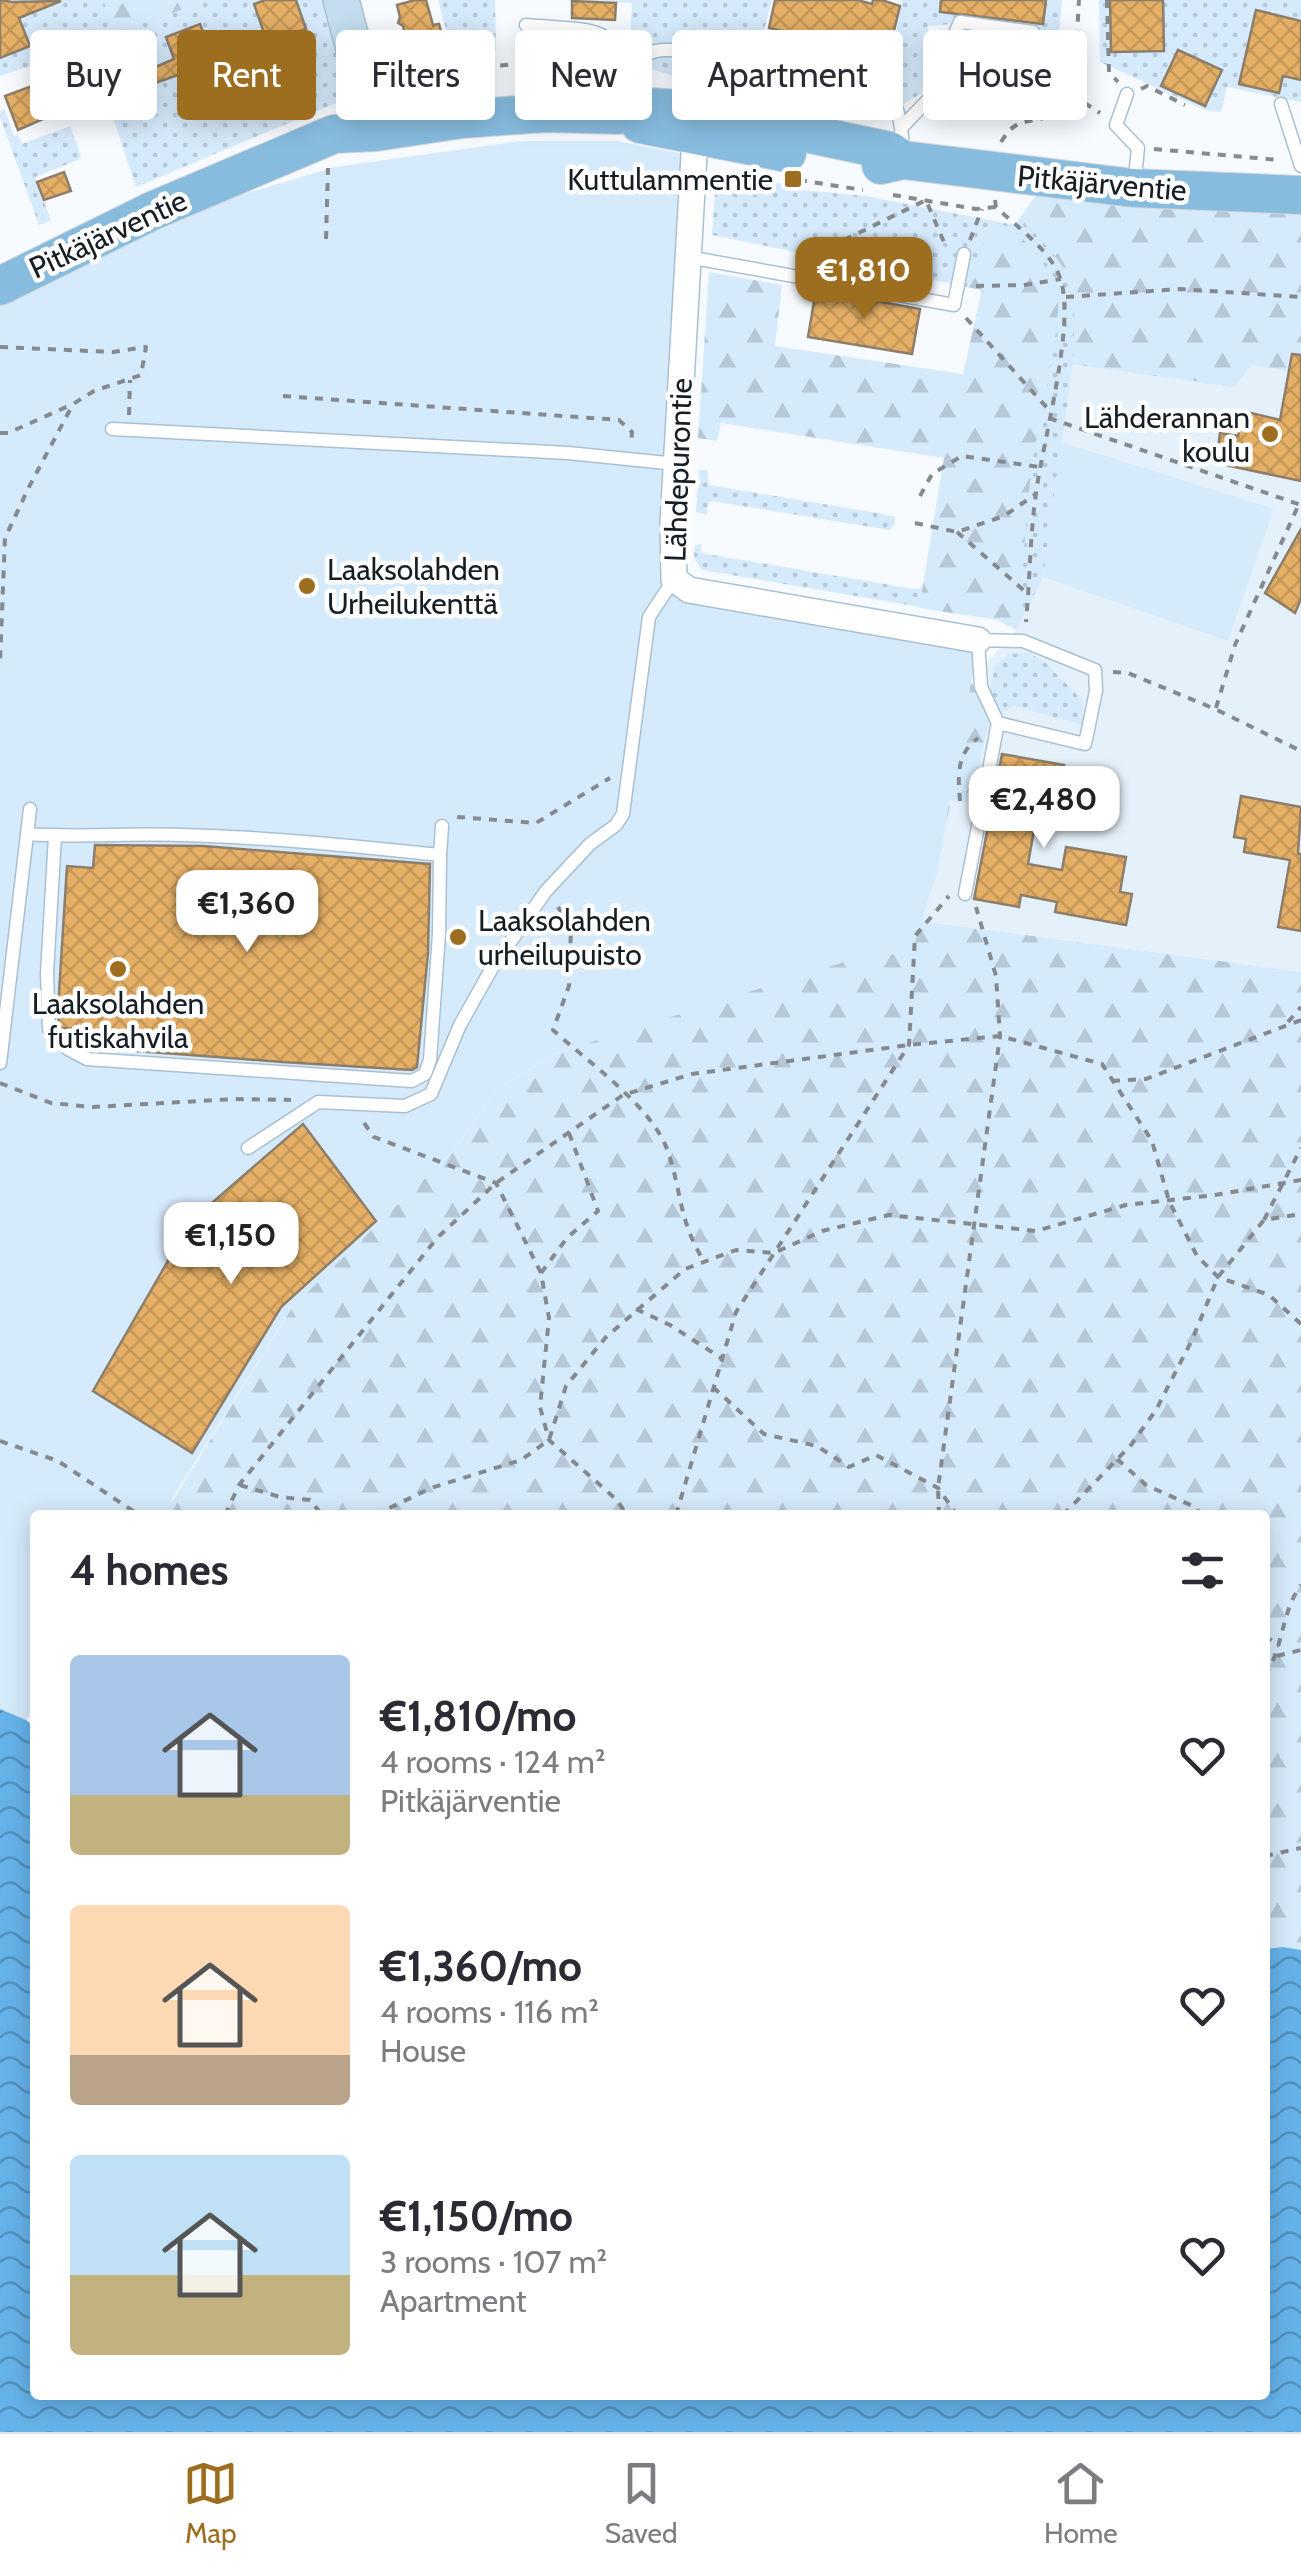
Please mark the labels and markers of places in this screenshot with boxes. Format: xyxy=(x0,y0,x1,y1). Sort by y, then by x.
place label: Kuttulammentie xyxy=(567,161,773,198)
marker: Kuttulammentie xyxy=(782,168,804,190)
pin: €1,810 xyxy=(783,237,945,322)
place label: Lähderannan koulu xyxy=(1084,399,1250,470)
marker: Lähderannan koulu xyxy=(1259,423,1281,445)
place label: Laaksolahden Urheilukenttä xyxy=(327,551,500,622)
marker: Laaksolahden Urheilukenttä xyxy=(296,575,318,597)
pin: €2,480 xyxy=(963,766,1125,851)
pin: €1,360 xyxy=(166,870,328,955)
place label: Laaksolahden urheilupuisto xyxy=(478,902,651,973)
marker: Laaksolahden urheilupuisto xyxy=(447,926,469,948)
marker: Laaksolahden futiskahvila xyxy=(107,958,129,980)
place label: Laaksolahden futiskahvila xyxy=(32,985,204,1056)
pin: €1,150 xyxy=(150,1202,312,1287)

